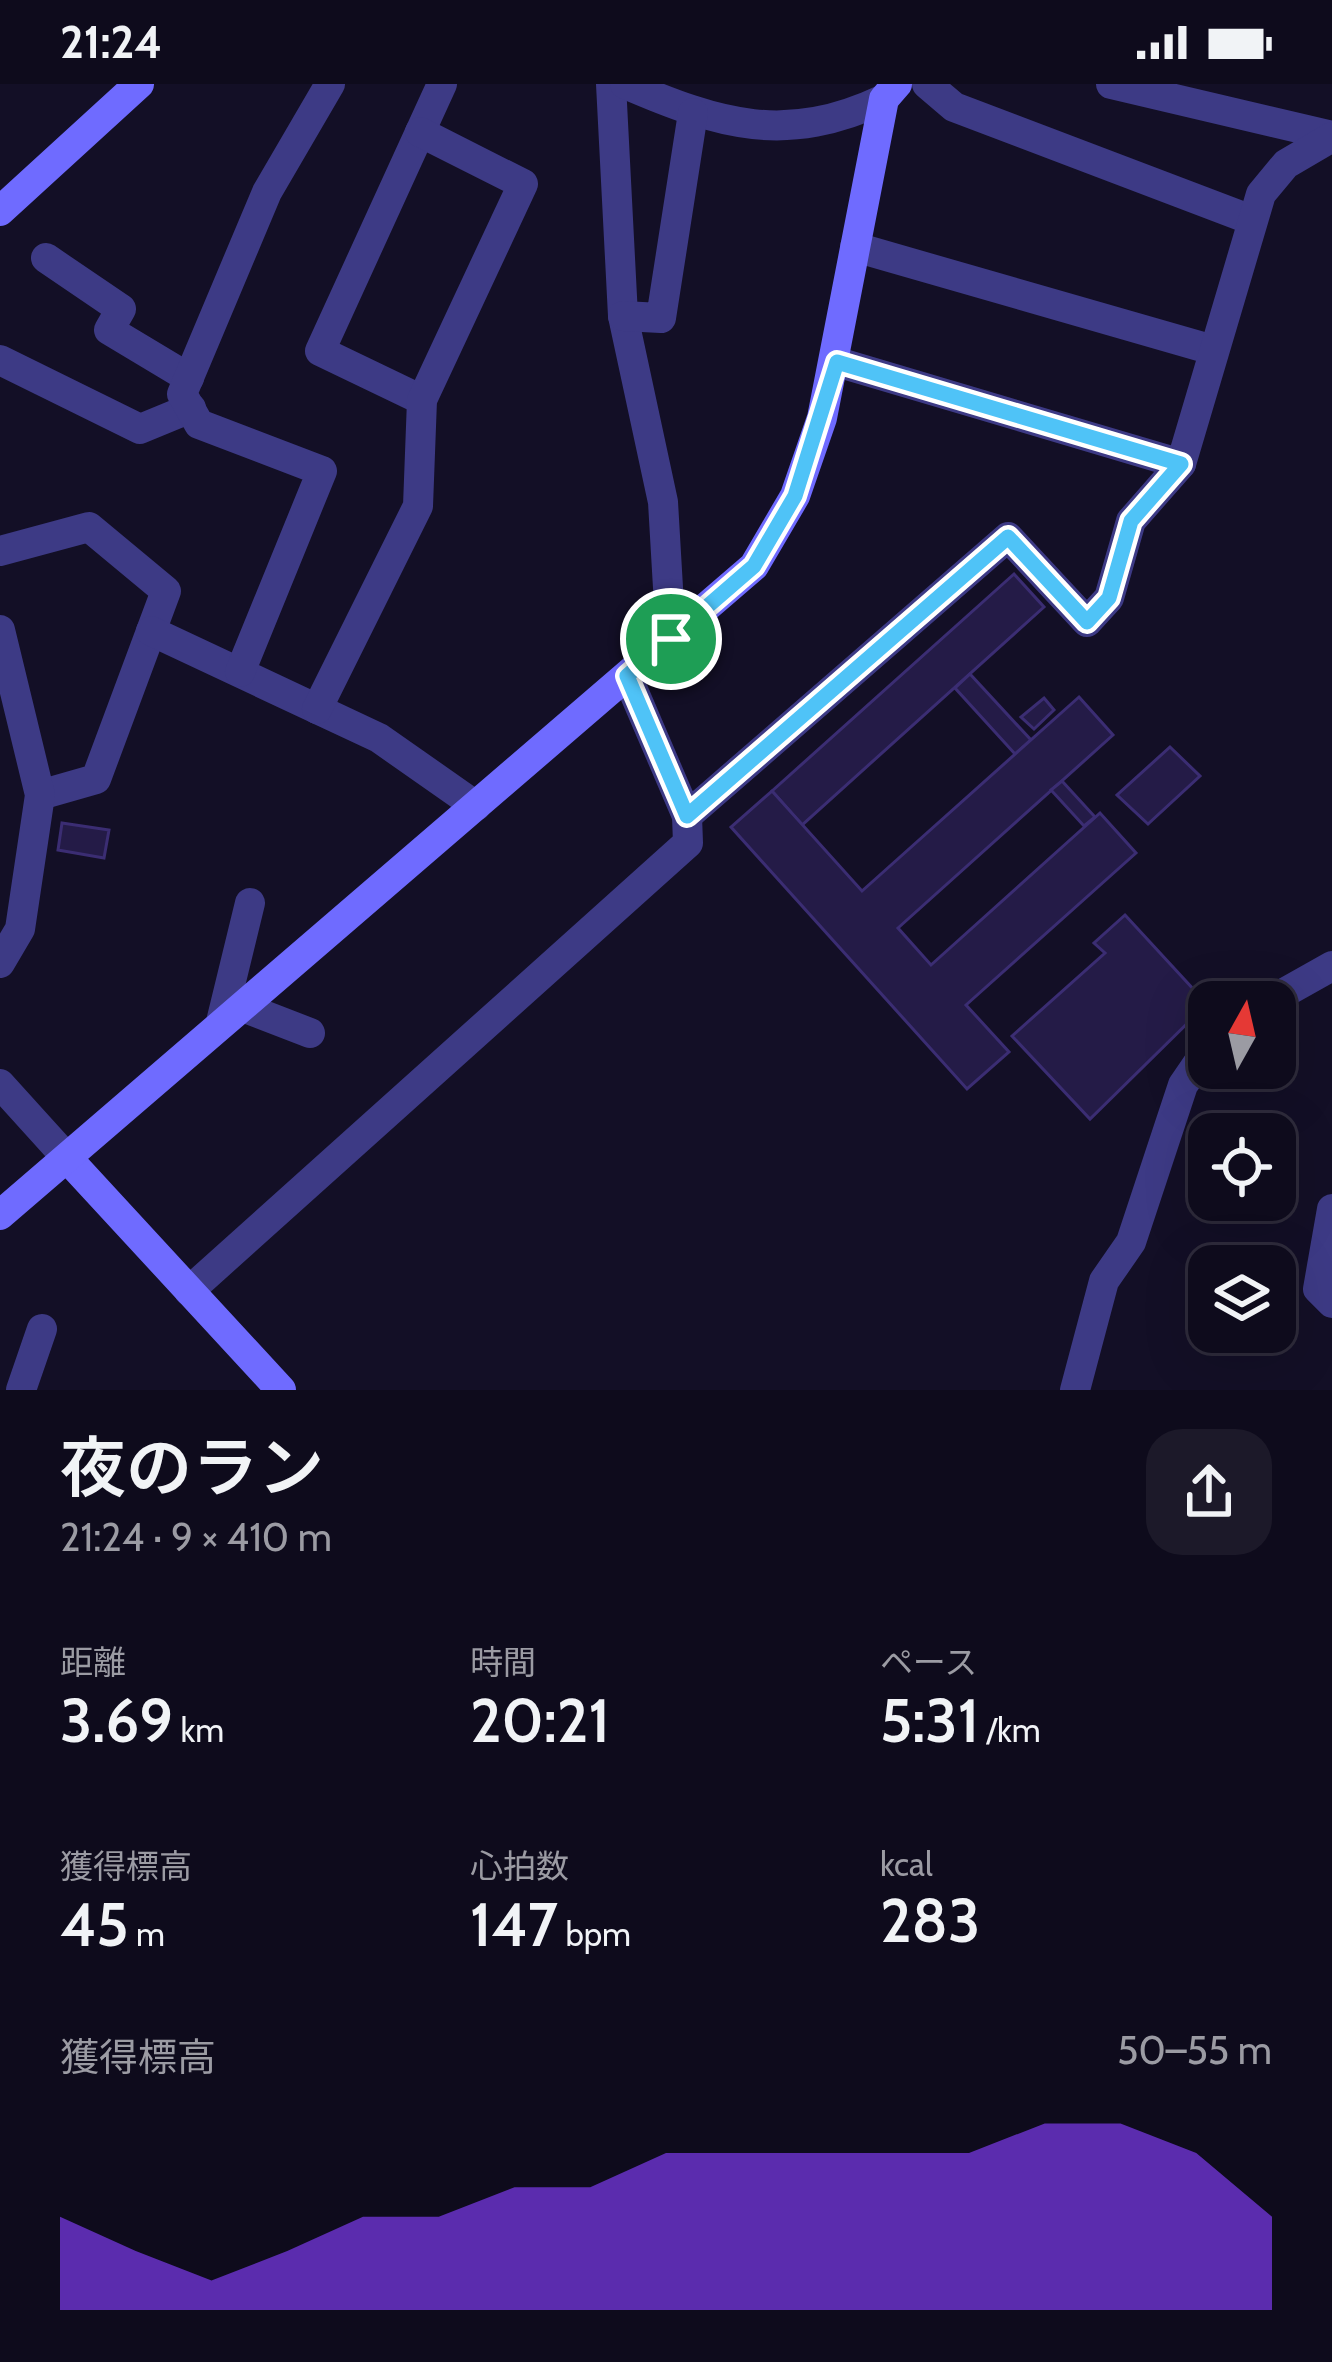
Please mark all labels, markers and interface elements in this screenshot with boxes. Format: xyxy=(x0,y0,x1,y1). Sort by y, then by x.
text: 21:24 xyxy=(60,15,162,69)
pin xyxy=(620,588,722,690)
icon: arrive xyxy=(638,606,704,672)
north arrow xyxy=(1188,981,1296,1089)
map controls xyxy=(1188,981,1296,1353)
button: locate xyxy=(1188,1113,1296,1221)
button: layers xyxy=(1188,1245,1296,1353)
text: 夜のラン xyxy=(60,1427,324,1508)
button: share xyxy=(1146,1429,1272,1555)
text: 21:24 · 9 × 410 m xyxy=(60,1513,332,1561)
text: 距離 xyxy=(60,1642,126,1682)
text: 時間 xyxy=(470,1642,536,1682)
text: ペース xyxy=(880,1642,977,1682)
text: 3.69 xyxy=(60,1684,173,1757)
text: 20:21 xyxy=(470,1684,610,1757)
text: 5:31 xyxy=(880,1684,979,1757)
text: km xyxy=(173,1710,224,1750)
text: /km xyxy=(979,1710,1041,1750)
text: kcal xyxy=(880,1844,933,1884)
text: 獲得標高 xyxy=(60,1846,192,1886)
text: 心拍数 xyxy=(470,1846,569,1886)
text: 283 xyxy=(880,1884,980,1957)
text: 45 xyxy=(60,1888,129,1961)
text: 147 xyxy=(470,1888,558,1961)
text: m xyxy=(129,1914,165,1954)
text: bpm xyxy=(558,1914,631,1954)
text: 50–55 m xyxy=(1117,2026,1272,2074)
text: 獲得標高 xyxy=(60,2033,216,2081)

